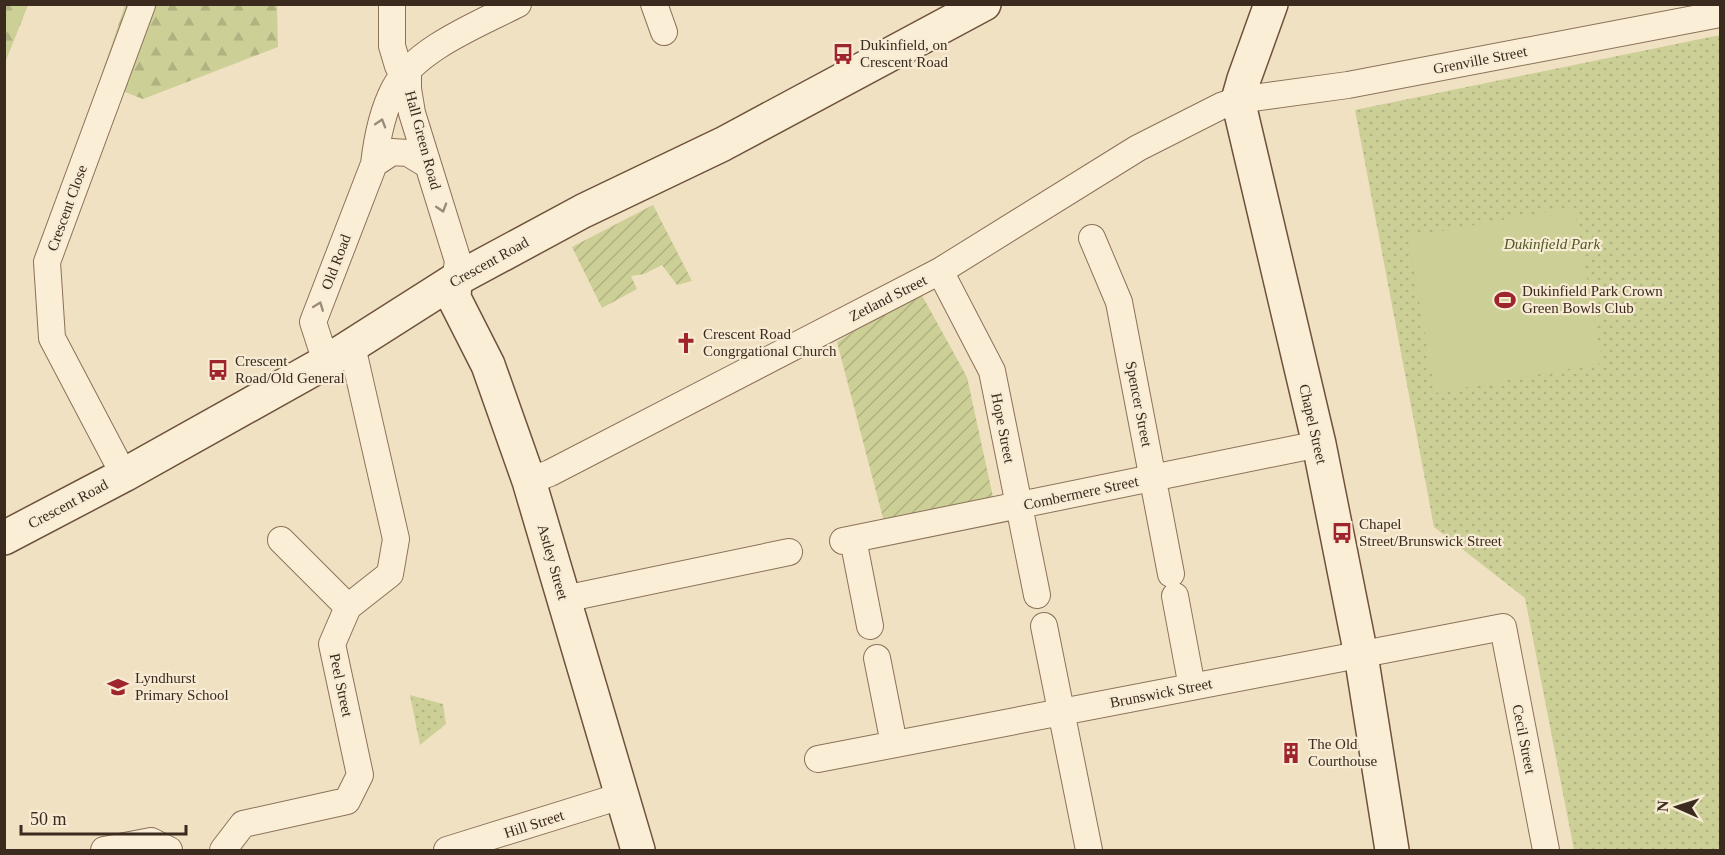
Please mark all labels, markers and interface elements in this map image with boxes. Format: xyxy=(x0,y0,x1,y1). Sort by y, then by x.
place label: Dukinfield, on Crescent Road xyxy=(860,37,948,70)
bus stop icon: Dukinfield, on Crescent Road xyxy=(831,42,855,66)
street label: Grenville Street xyxy=(1432,43,1529,77)
street label: Hall Green Road xyxy=(402,89,444,192)
one-way arrow xyxy=(374,118,386,128)
street label: Crescent Close xyxy=(44,162,90,253)
one-way arrow xyxy=(435,202,447,213)
street label: Old Road xyxy=(318,232,354,292)
street label: Crescent Road xyxy=(447,233,532,290)
park label: Dukinfield Park xyxy=(1503,236,1600,252)
street label: Zetland Street xyxy=(847,271,930,324)
place label: Dukinfield Park Crown Green Bowls Club xyxy=(1522,283,1663,316)
sports icon: Dukinfield Park Crown Green Bowls Club xyxy=(1493,288,1517,312)
one-way arrow xyxy=(311,302,324,312)
place label: Crescent Road Congrgational Church xyxy=(703,326,837,359)
church icon: Crescent Road Congrgational Church xyxy=(674,331,698,355)
place label: Crescent Road/Old General xyxy=(235,353,345,386)
bus stop icon: Crescent Road/Old General xyxy=(206,358,230,382)
street label: Spencer Street xyxy=(1123,360,1155,449)
street label: Chapel Street xyxy=(1296,383,1330,466)
street label: Hope Street xyxy=(988,392,1018,465)
street label: Combermere Street xyxy=(1022,473,1141,513)
street label: Crescent Road xyxy=(25,476,111,532)
place label: Chapel Street/Brunswick Street xyxy=(1359,516,1503,549)
bus stop icon: Chapel Street/Brunswick Street xyxy=(1330,521,1354,545)
street label: Astley Street xyxy=(535,522,572,602)
street label: Peel Street xyxy=(326,652,356,719)
place label: Lyndhurst Primary School xyxy=(135,670,229,703)
school or university icon: Lyndhurst Primary School xyxy=(106,675,130,699)
street label: Brunswick Street xyxy=(1109,675,1214,711)
street label: Cecil Street xyxy=(1509,703,1539,776)
place label: The Old Courthouse xyxy=(1308,736,1378,769)
building icon: The Old Courthouse xyxy=(1279,741,1303,765)
north arrow xyxy=(1647,777,1707,837)
scale bar xyxy=(21,798,186,836)
text: N xyxy=(1654,800,1671,812)
street label: Hill Street xyxy=(502,807,567,841)
text: 50 m xyxy=(30,809,67,829)

